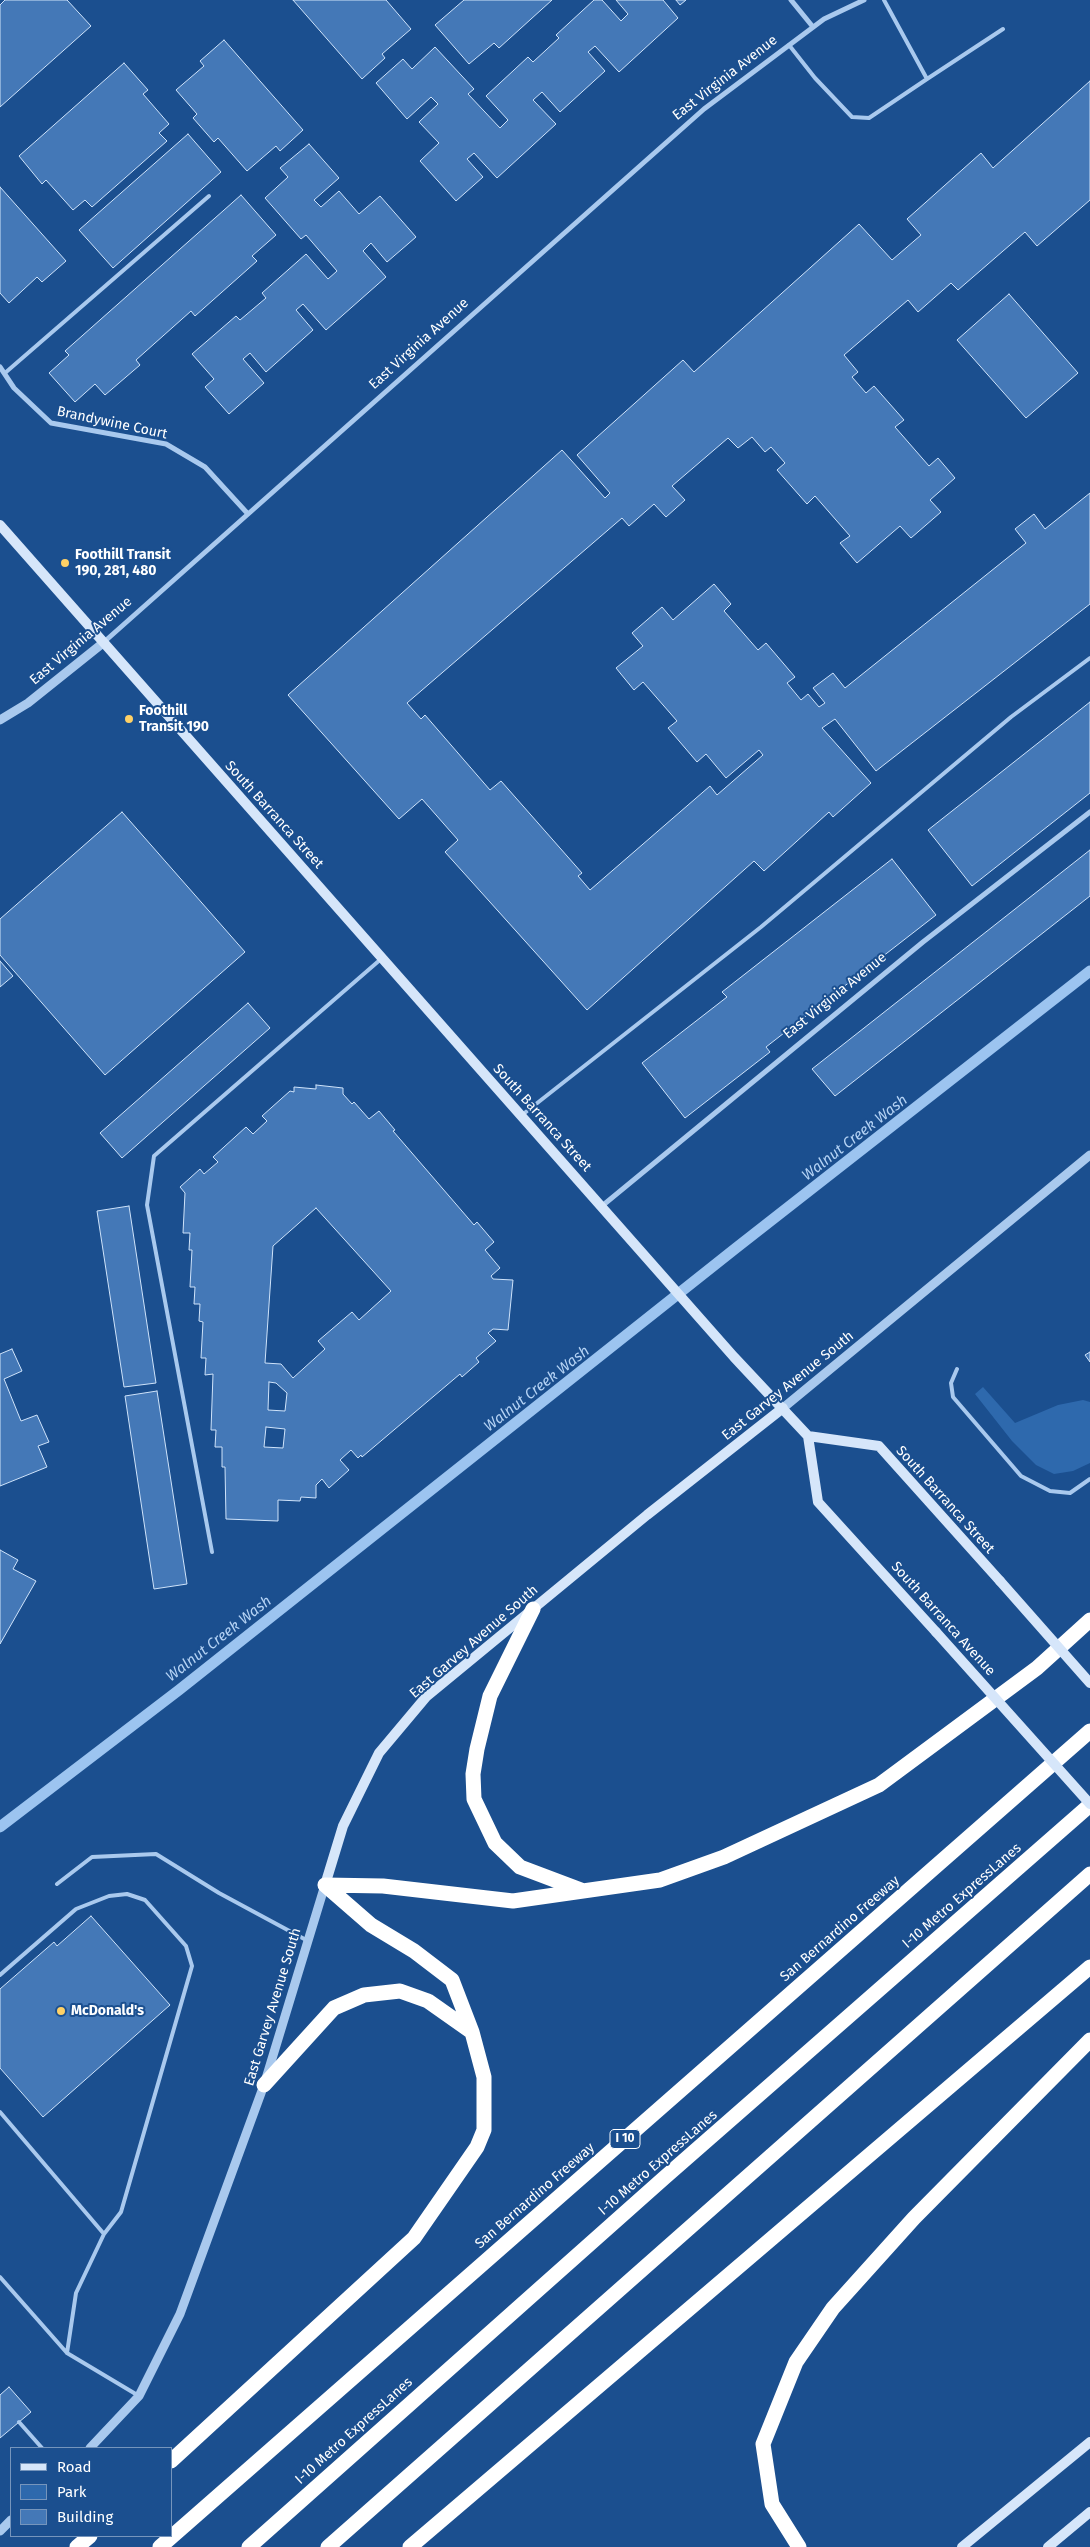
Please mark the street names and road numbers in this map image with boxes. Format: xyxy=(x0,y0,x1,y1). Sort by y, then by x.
street label: East Virginia Avenue xyxy=(669,32,781,124)
street label: East Virginia Avenue xyxy=(366,295,472,393)
street label: Brandywine Court xyxy=(55,403,169,443)
street label: East Virginia Avenue xyxy=(26,593,136,689)
street label: South Barranca Street xyxy=(221,758,327,872)
street label: East Virginia Avenue xyxy=(780,949,890,1043)
street label: South Barranca Street xyxy=(489,1061,595,1175)
street label: East Garvey Avenue South xyxy=(719,1328,857,1444)
street label: South Barranca Street xyxy=(892,1443,998,1557)
street label: South Barranca Avenue xyxy=(887,1559,999,1679)
street label: East Garvey Avenue South xyxy=(406,1582,542,1702)
street label: I-10 Metro ExpressLanes xyxy=(899,1840,1025,1952)
street label: San Bernardino Freeway xyxy=(777,1873,903,1985)
street label: East Garvey Avenue South xyxy=(241,1926,305,2088)
street label: I-10 Metro ExpressLanes xyxy=(595,2107,721,2219)
road number: I 10 xyxy=(610,2130,640,2148)
street label: San Bernardino Freeway xyxy=(472,2140,598,2252)
street label: I-10 Metro ExpressLanes xyxy=(292,2374,416,2488)

